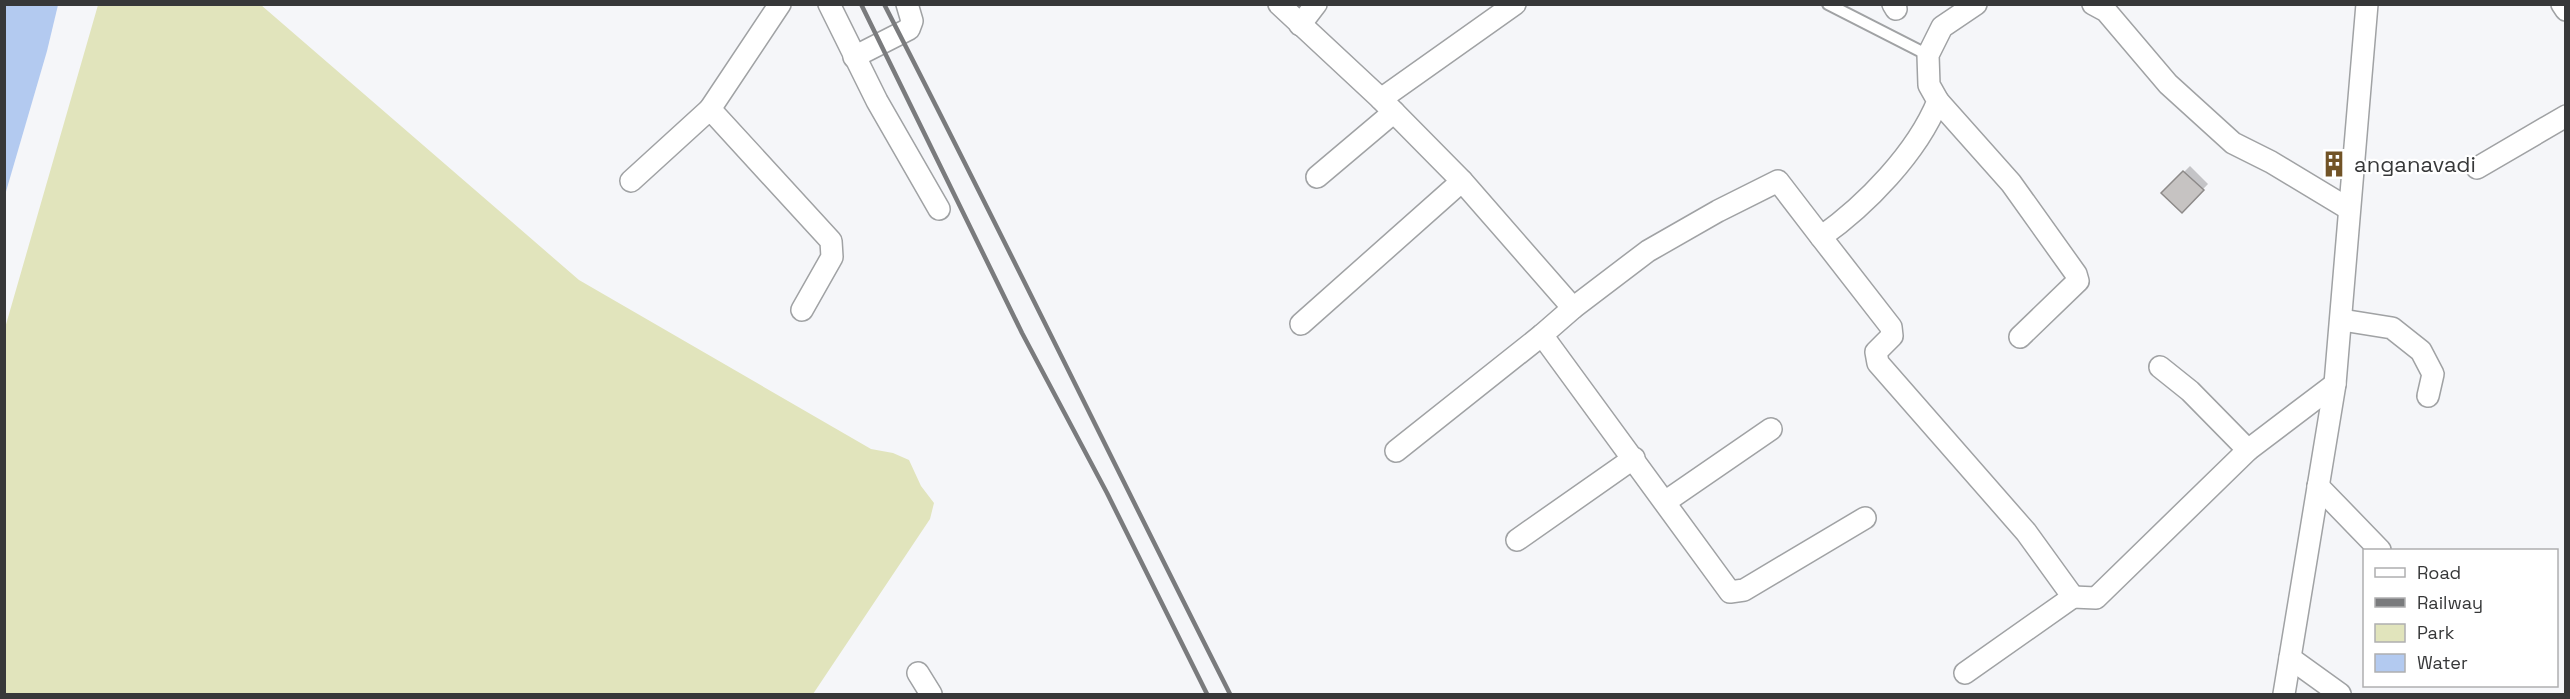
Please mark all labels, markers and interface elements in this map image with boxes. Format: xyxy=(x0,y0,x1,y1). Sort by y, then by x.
building icon: anganavadi xyxy=(2319,149,2349,179)
place label: anganavadi xyxy=(2354,150,2476,178)
legend xyxy=(2363,549,2558,687)
text: Road xyxy=(2417,561,2461,584)
text: Railway xyxy=(2417,591,2483,614)
text: Park xyxy=(2417,621,2455,644)
text: Water xyxy=(2417,651,2468,674)

